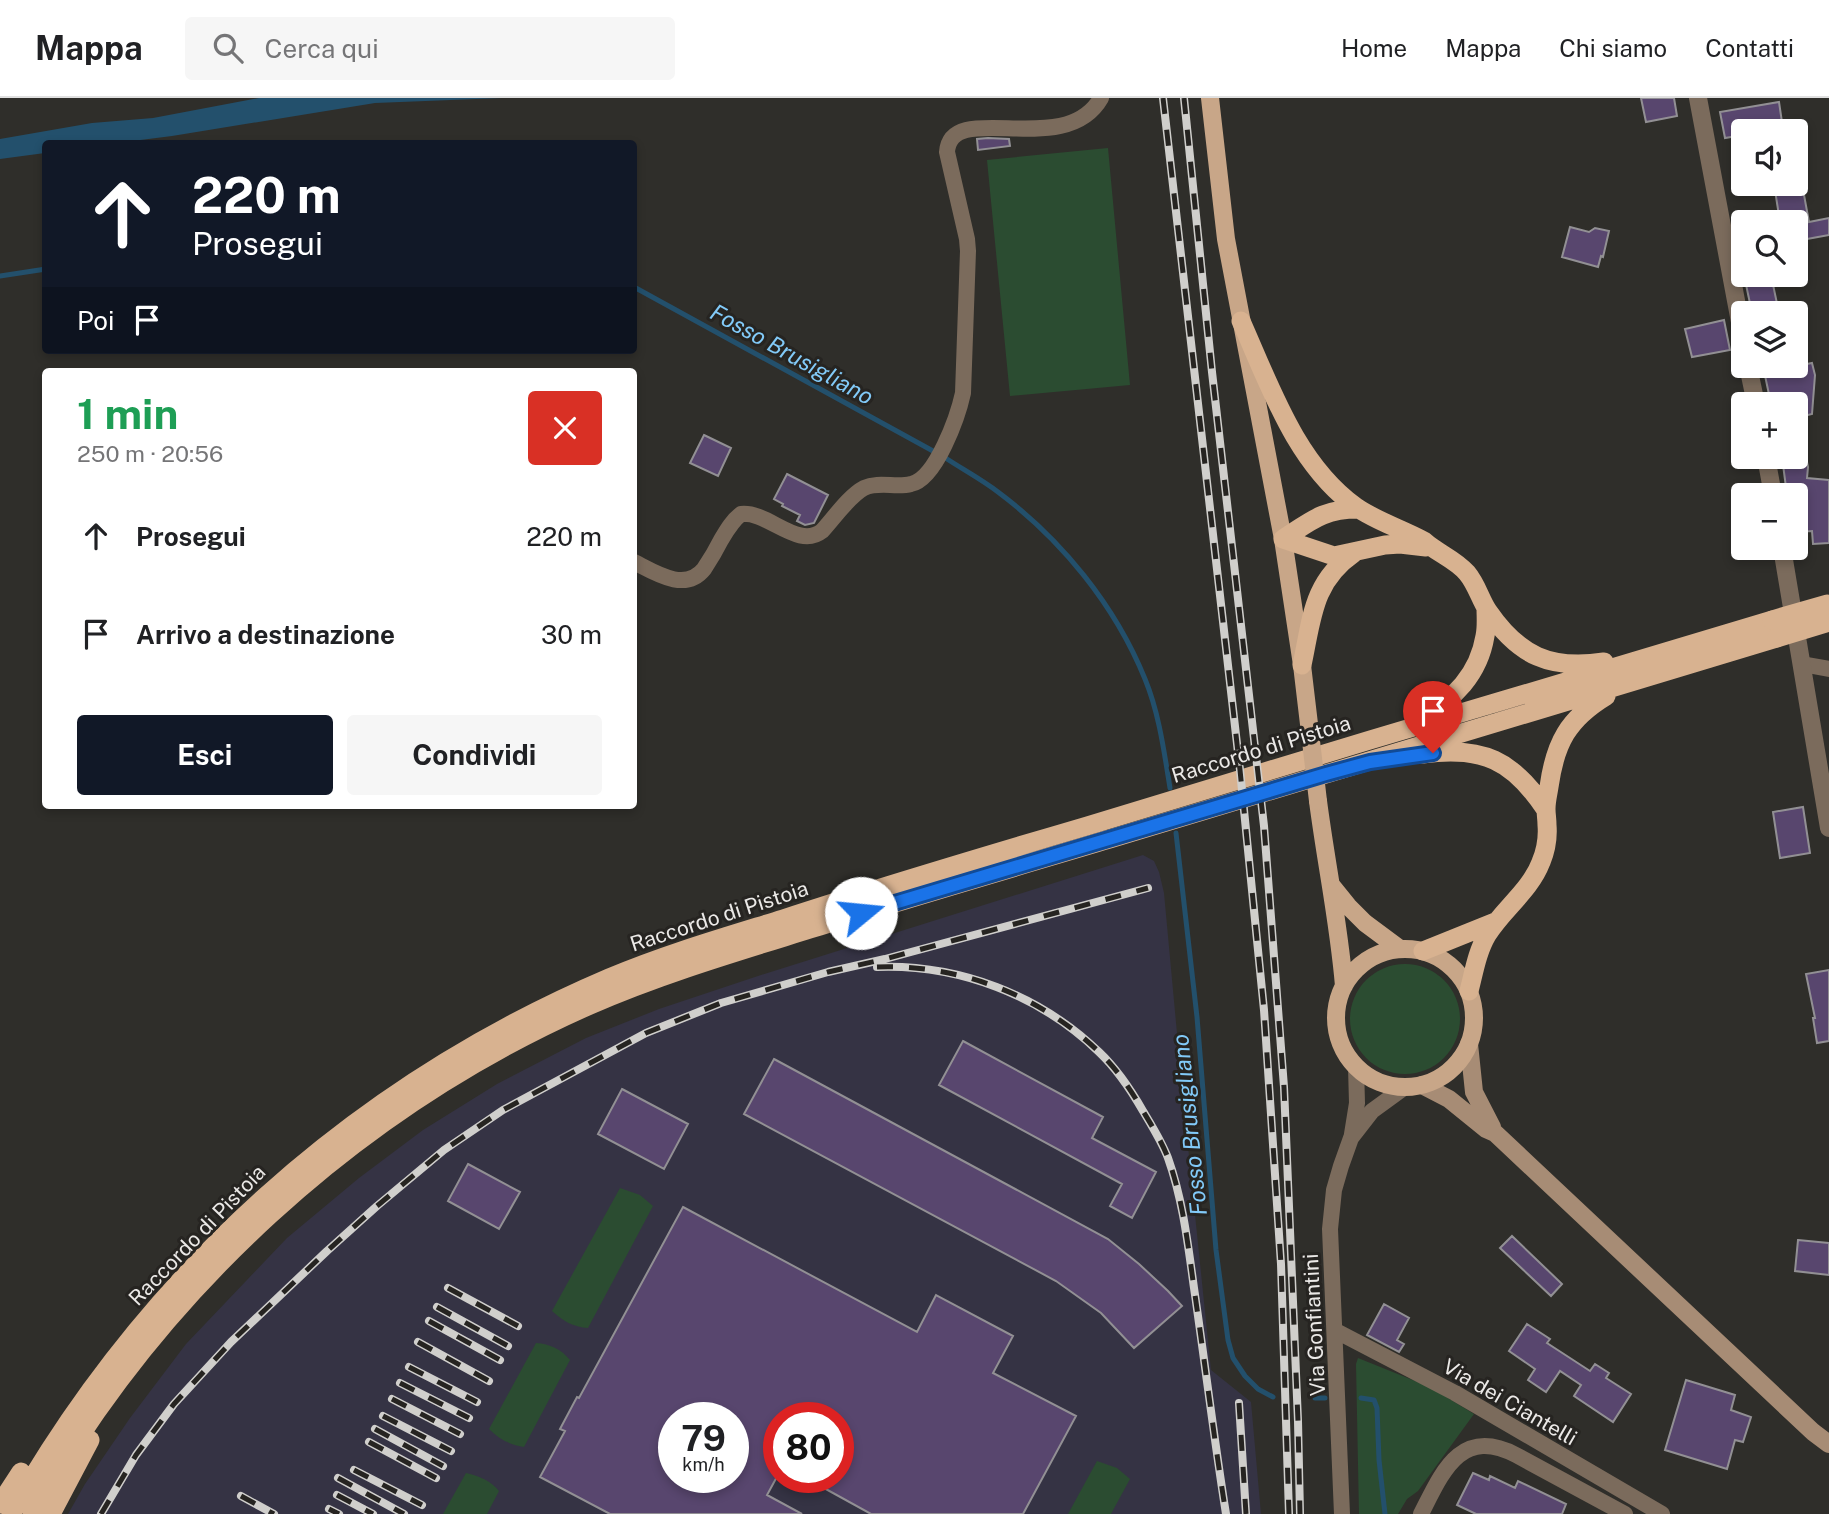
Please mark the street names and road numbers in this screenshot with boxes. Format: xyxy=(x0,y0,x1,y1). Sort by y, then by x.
street label: Raccordo di Pistoia xyxy=(1169,710,1353,788)
street label: Raccordo di Pistoia xyxy=(627,875,811,957)
street label: Raccordo di Pistoia xyxy=(123,1159,271,1311)
street label: Via Gonfiantini xyxy=(1298,1253,1330,1397)
street label: Via dei Ciantelli xyxy=(1438,1353,1582,1451)

